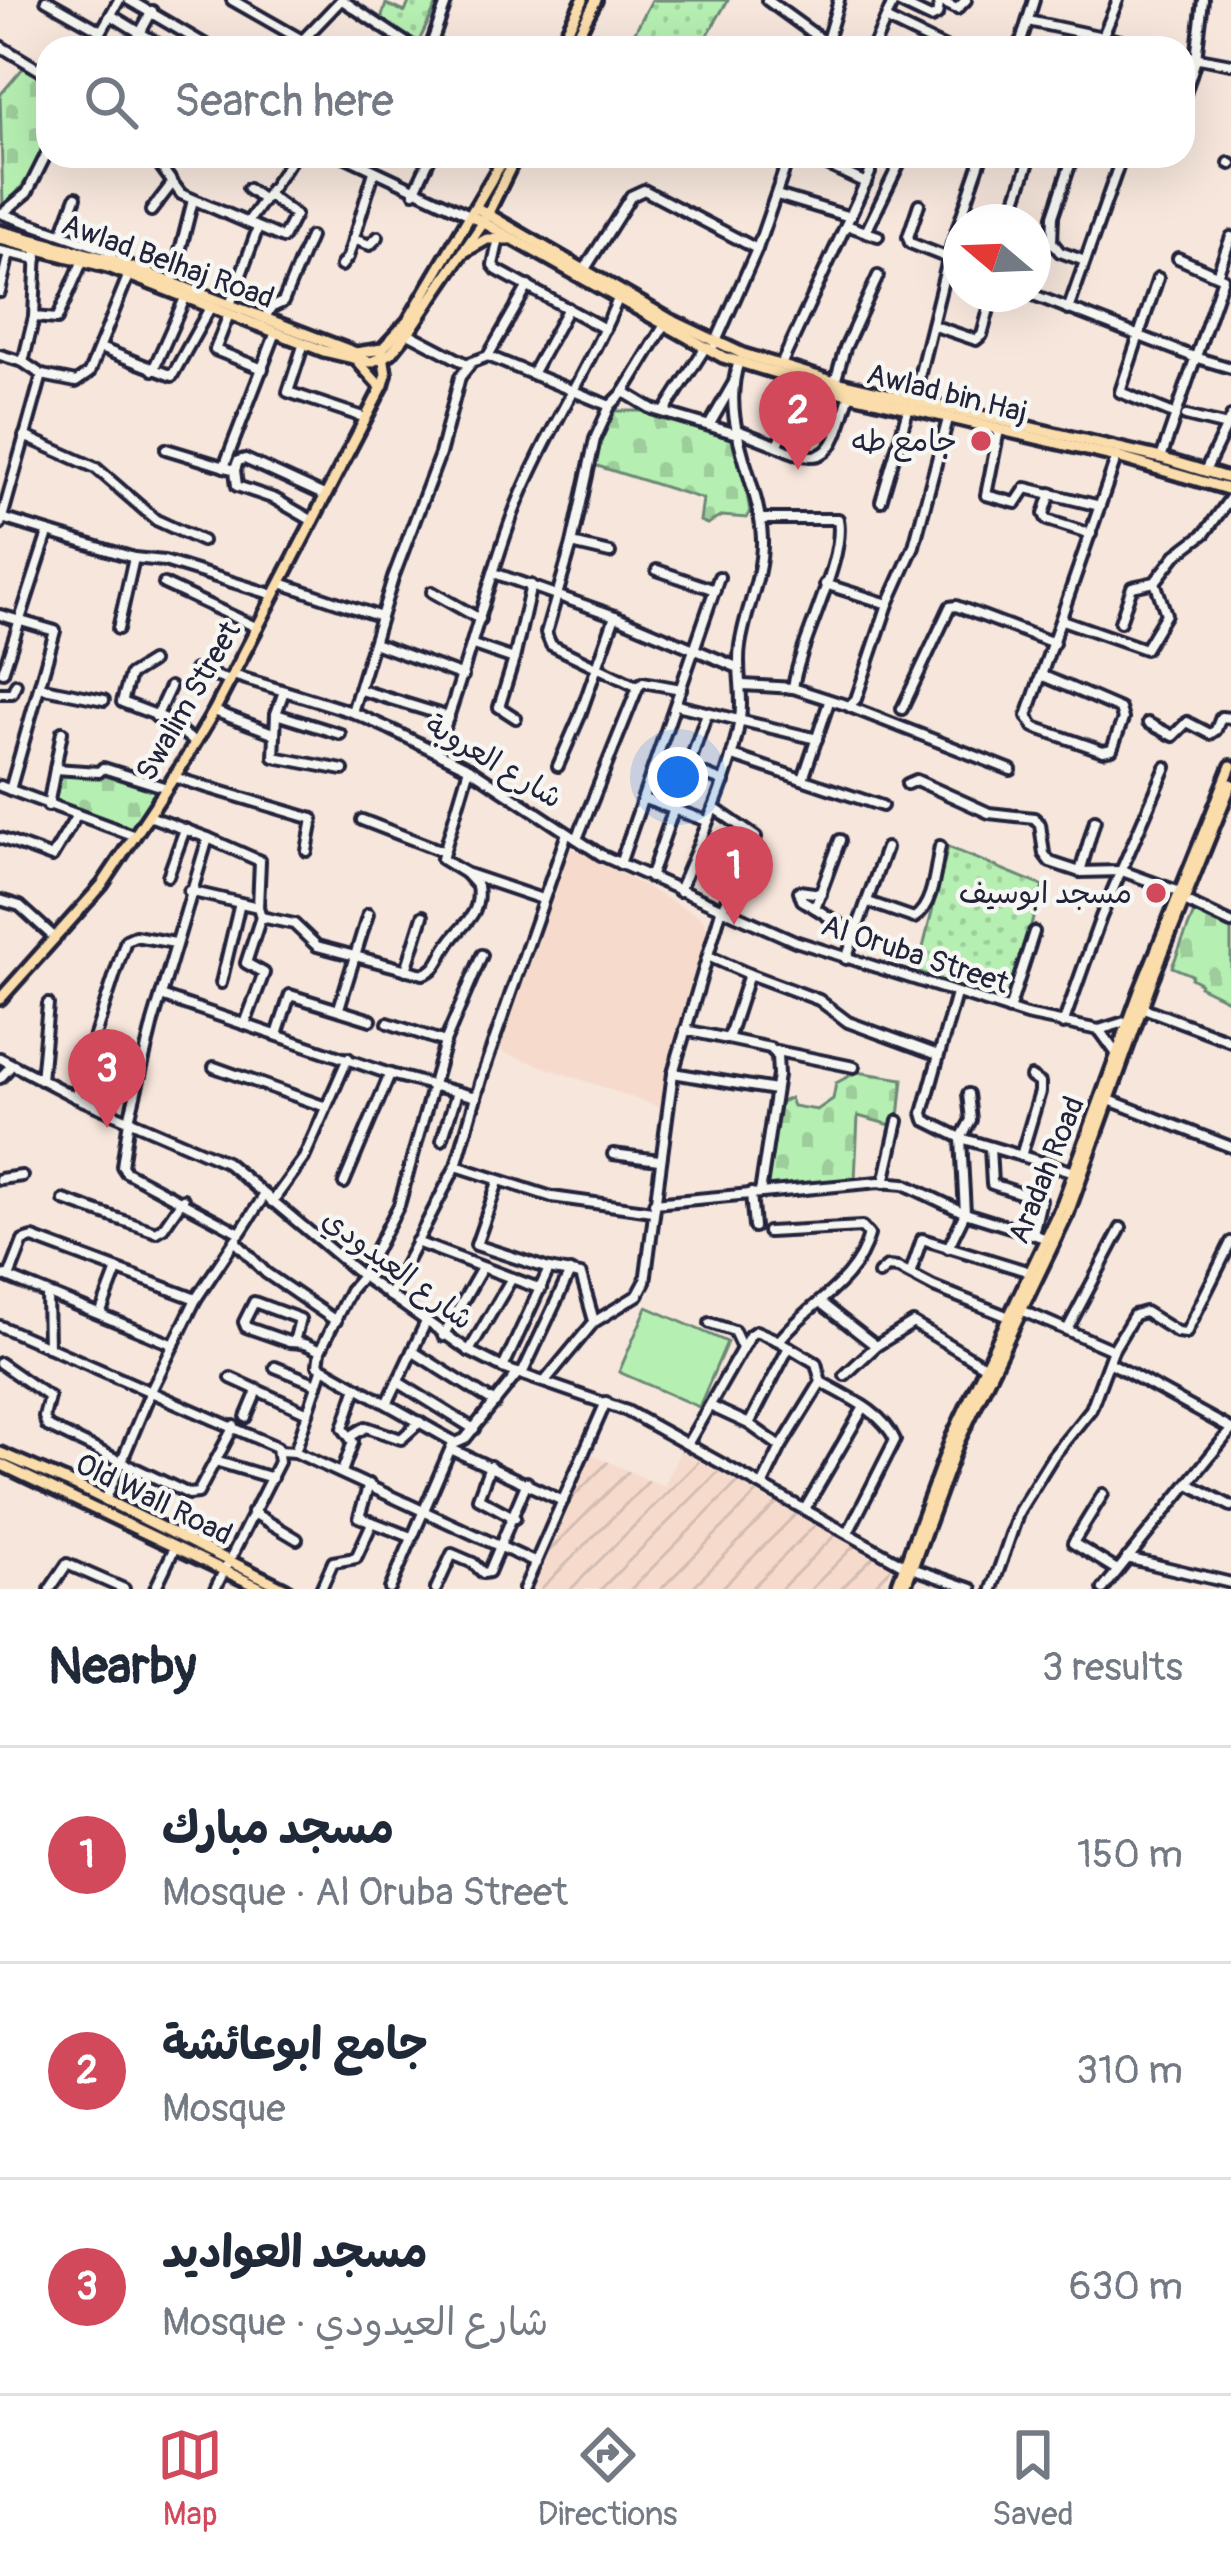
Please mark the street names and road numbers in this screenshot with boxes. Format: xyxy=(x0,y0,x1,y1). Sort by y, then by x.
street label: Awlad Belhaj Road xyxy=(56,206,279,317)
street label: Awlad bin Haj xyxy=(863,356,1031,431)
street label: Swalim Street xyxy=(128,614,249,788)
street label: شارع العروبة xyxy=(418,706,569,818)
street label: Al Oruba Street xyxy=(817,907,1014,1002)
street label: Aradah Road xyxy=(1000,1091,1093,1249)
street label: شارع العيدودي xyxy=(314,1201,481,1340)
street label: Old Wall Road xyxy=(69,1446,238,1553)

